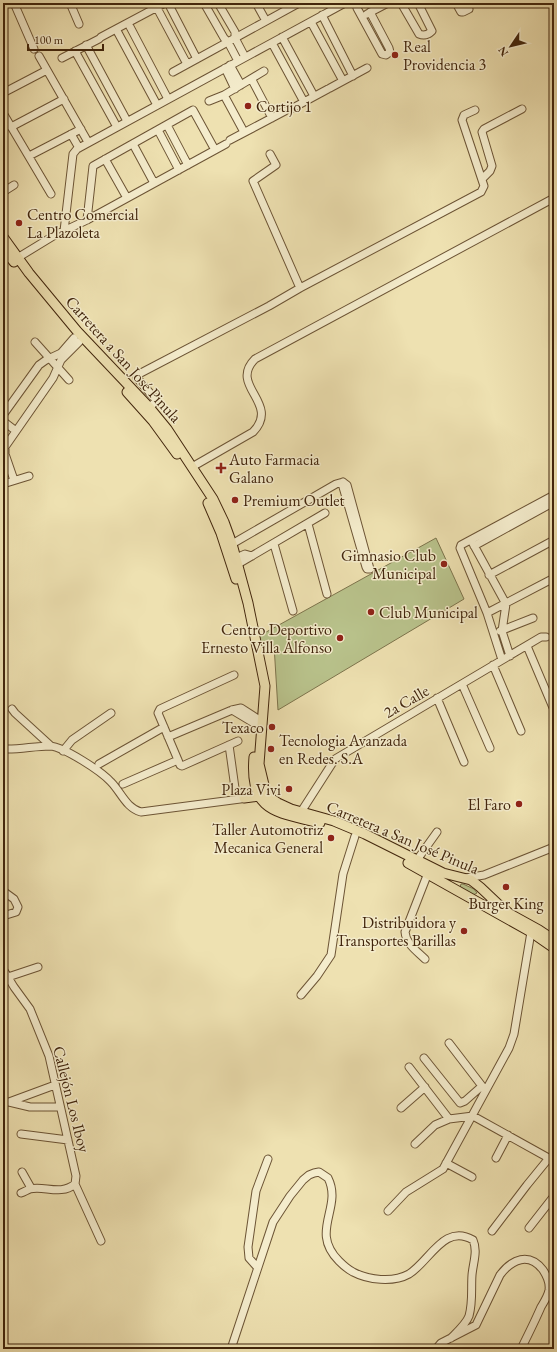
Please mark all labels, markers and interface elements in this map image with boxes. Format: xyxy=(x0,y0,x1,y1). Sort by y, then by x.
scale bar xyxy=(28,26,103,52)
north arrow xyxy=(491,26,531,66)
text: 100 m xyxy=(34,32,64,48)
place label: Real Providencia 3 xyxy=(403,36,487,75)
text: N xyxy=(494,44,511,59)
marker: Real Providencia 3 xyxy=(390,50,400,60)
place label: Cortijo 1 xyxy=(256,96,312,117)
marker: Cortijo 1 xyxy=(243,101,253,111)
place label: Centro Comercial La Plazoleta xyxy=(27,204,139,243)
marker: Centro Comercial La Plazoleta xyxy=(14,218,24,228)
street label: Carretera a San José Pinula xyxy=(61,291,187,428)
place label: Auto Farmacia Galano xyxy=(228,449,320,488)
marker: Auto Farmacia Galano xyxy=(216,463,226,473)
place label: Premium Outlet xyxy=(243,490,345,511)
marker: Premium Outlet xyxy=(230,495,240,505)
place label: Gimnasio Club Municipal xyxy=(341,545,436,584)
marker: Gimnasio Club Municipal xyxy=(439,559,449,569)
place label: Club Municipal xyxy=(379,602,478,623)
marker: Club Municipal xyxy=(366,607,376,617)
place label: Centro Deportivo Ernesto Villa Alfonso xyxy=(201,619,332,658)
marker: Centro Deportivo Ernesto Villa Alfonso xyxy=(335,633,345,643)
street label: 2a Calle xyxy=(380,680,433,723)
place label: Texaco xyxy=(222,717,264,738)
marker: Texaco xyxy=(267,722,277,732)
place label: Tecnologia Avanzada en Redes. S.A xyxy=(279,730,408,769)
marker: Tecnologia Avanzada en Redes. S.A xyxy=(266,744,276,754)
place label: Plaza Vivi xyxy=(221,779,281,800)
marker: Plaza Vivi xyxy=(284,784,294,794)
place label: El Faro xyxy=(468,794,511,815)
street label: Carretera a San José Pinula xyxy=(323,796,483,879)
marker: El Faro xyxy=(514,799,524,809)
place label: Taller Automotriz Mecanica General xyxy=(212,819,323,858)
marker: Taller Automotriz Mecanica General xyxy=(326,833,336,843)
marker: Burger King xyxy=(501,882,511,892)
place label: Burger King xyxy=(468,893,545,914)
place label: Distribuidora y Transportes Barillas xyxy=(336,912,457,951)
marker: Distribuidora y Transportes Barillas xyxy=(459,926,469,936)
street label: Callejón Los Iboy xyxy=(48,1044,95,1155)

